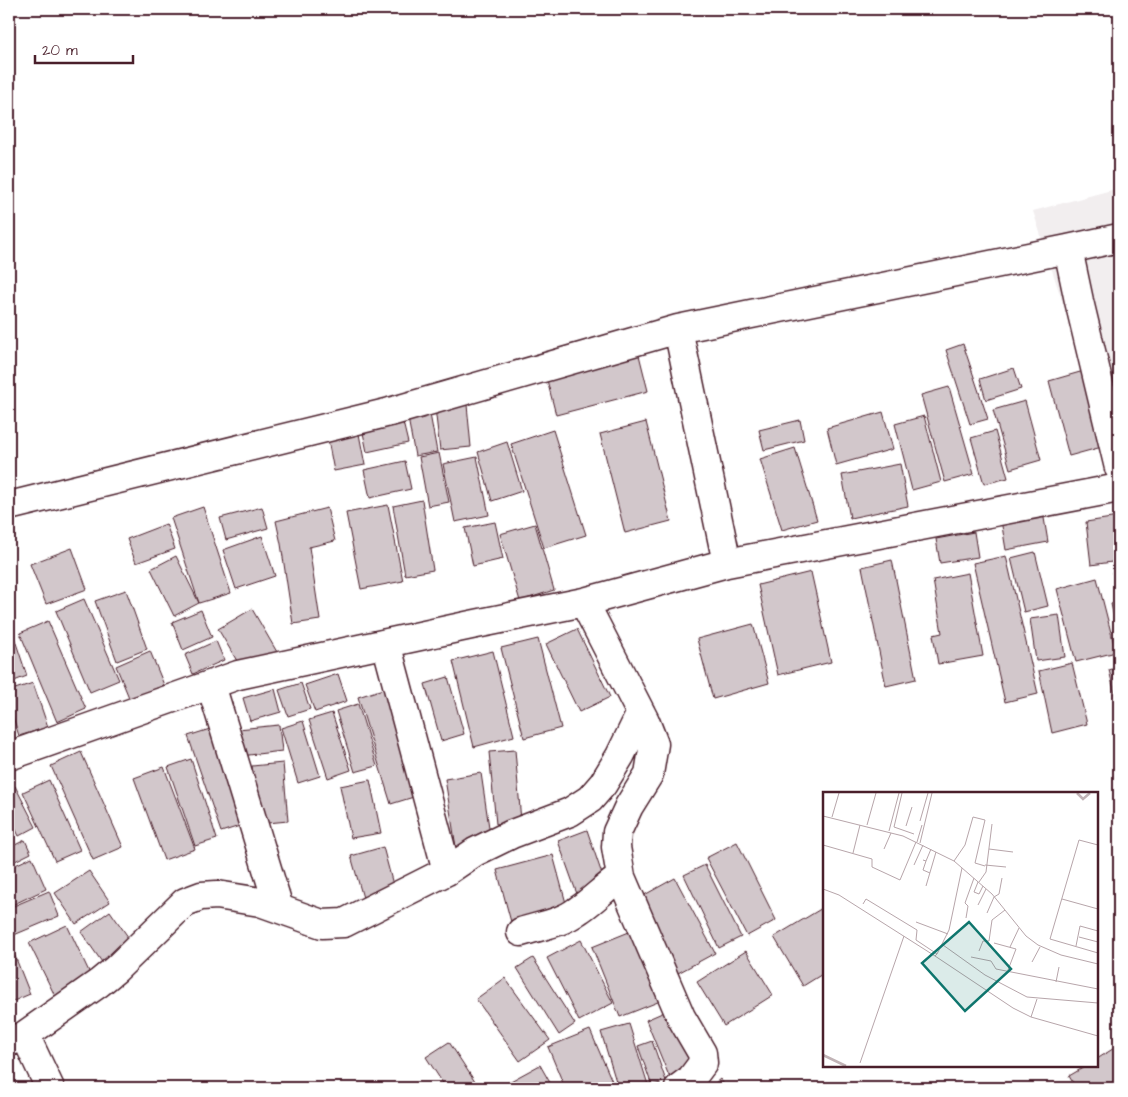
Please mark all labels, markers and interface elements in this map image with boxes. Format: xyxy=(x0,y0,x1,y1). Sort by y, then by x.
scale bar xyxy=(35,32,132,64)
text: 20 m xyxy=(42,40,78,61)
inset map xyxy=(823,792,1098,1067)

